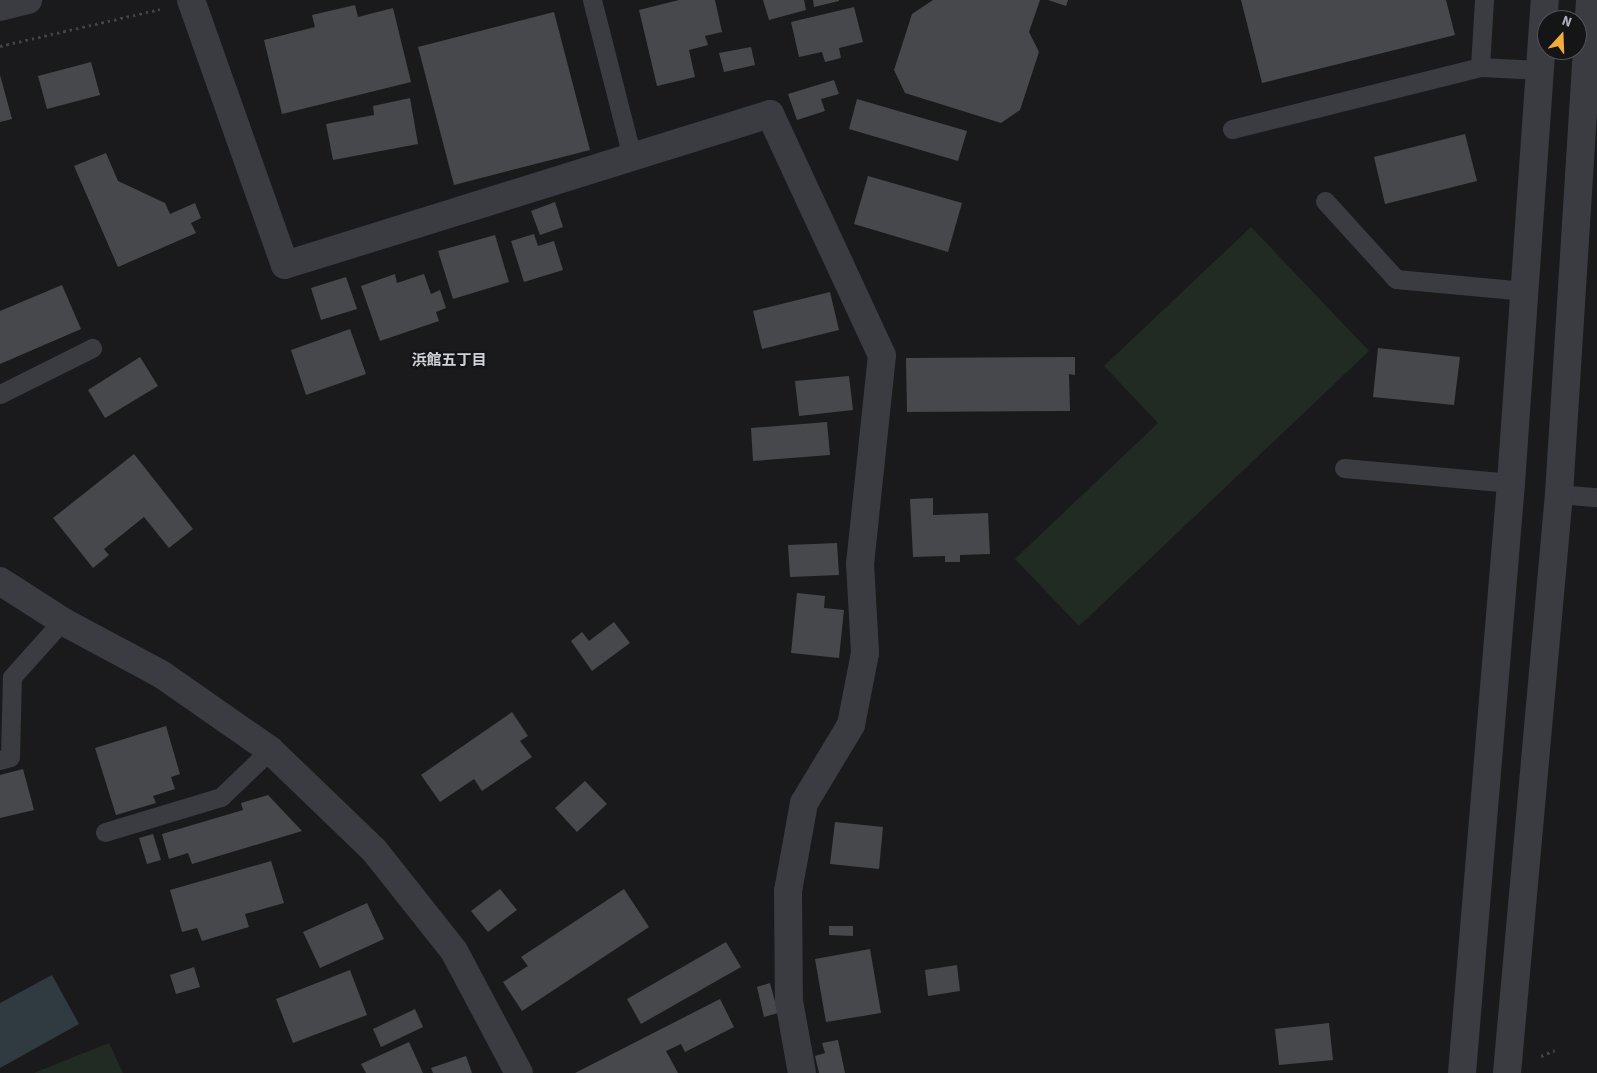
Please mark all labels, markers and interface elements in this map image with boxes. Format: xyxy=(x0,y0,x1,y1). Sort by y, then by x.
north arrow xyxy=(1537,10,1587,60)
text: N xyxy=(1559,11,1575,33)
district label: 浜館五丁目 xyxy=(412,352,486,370)

